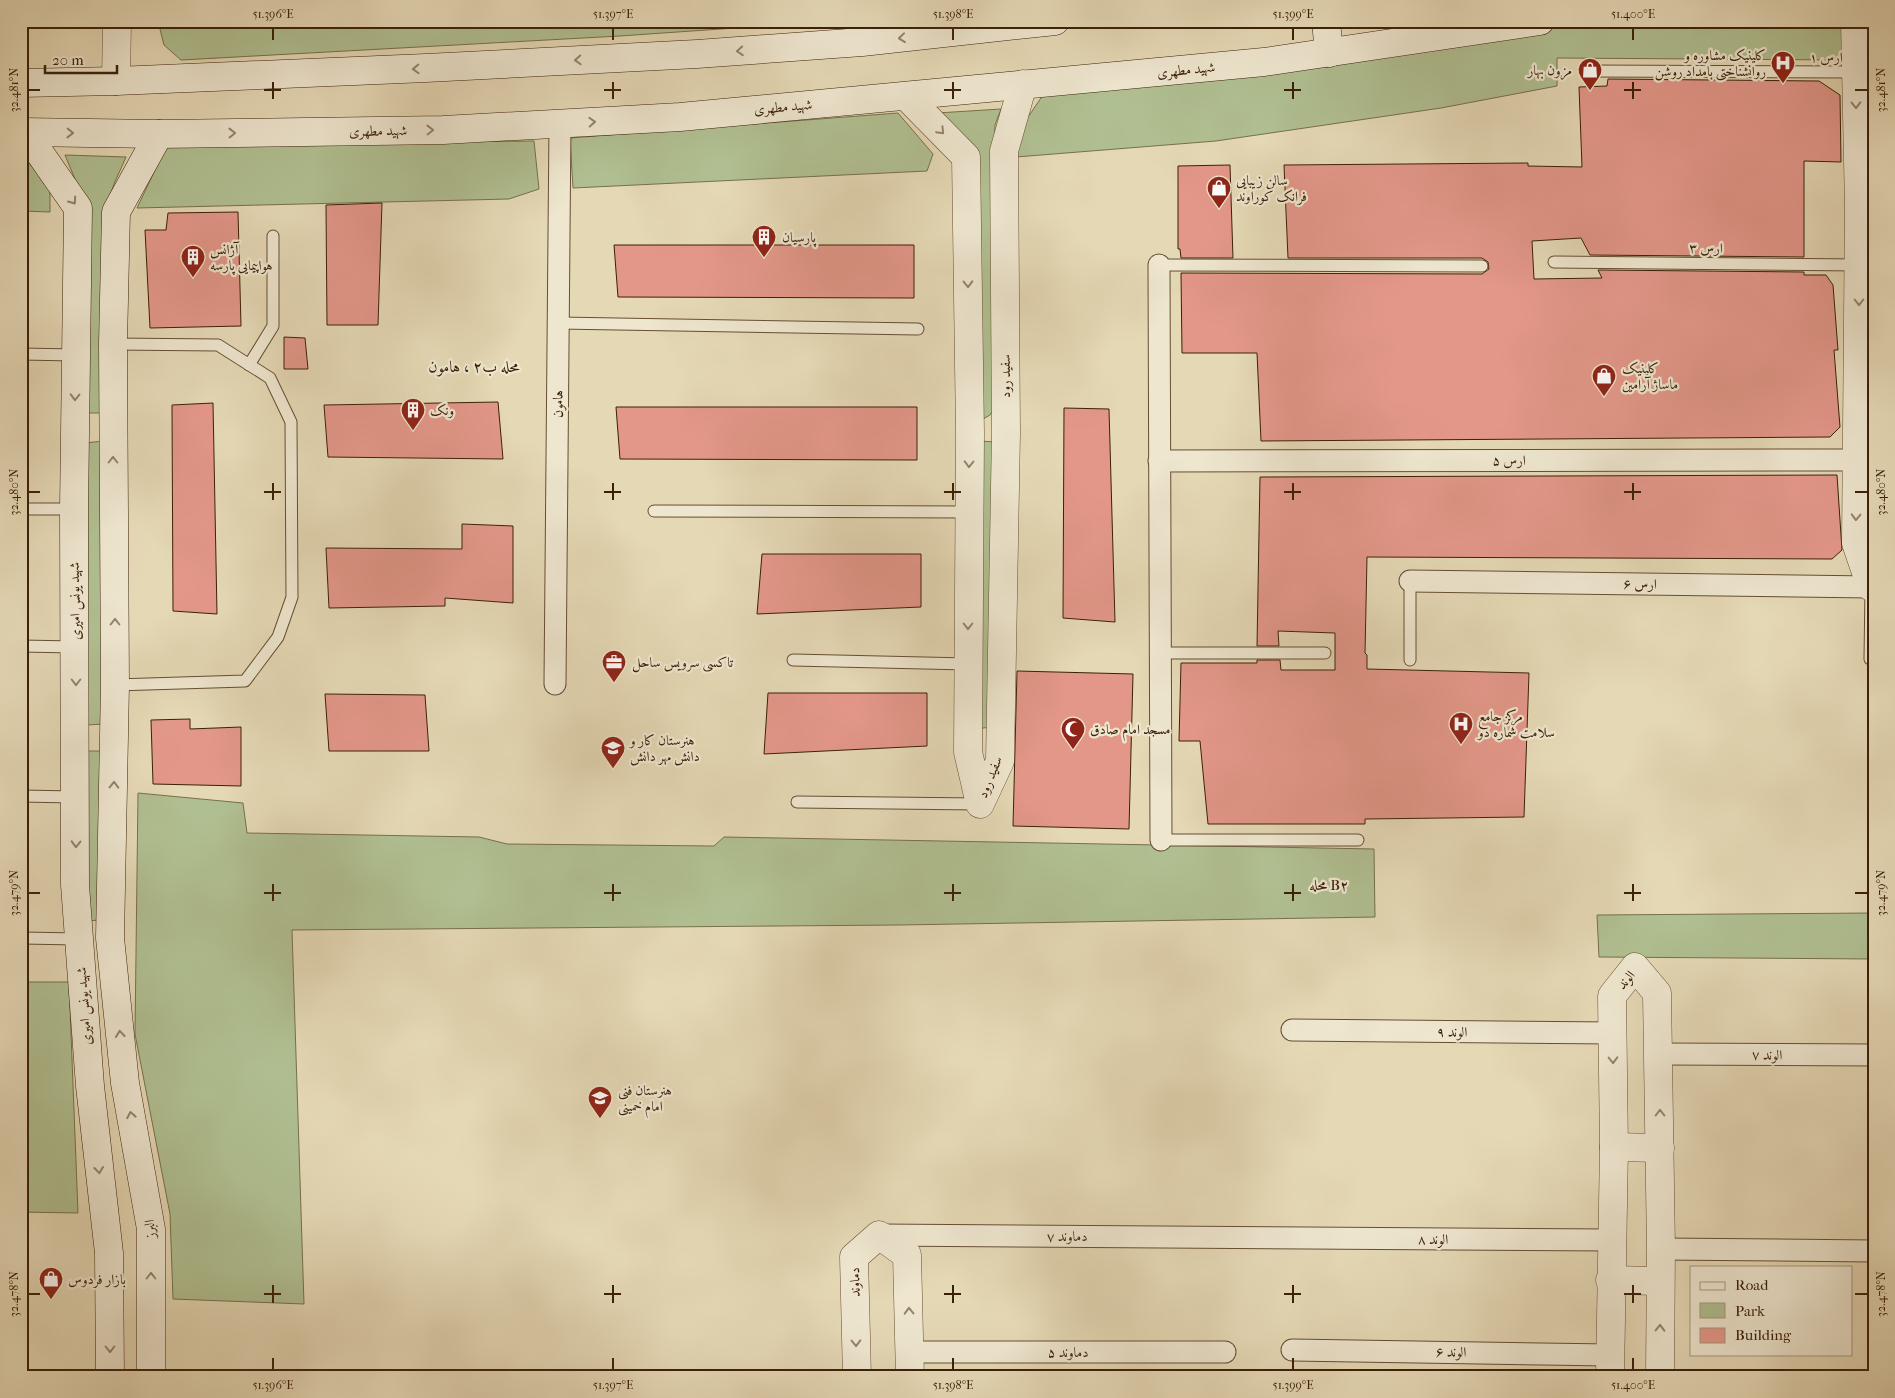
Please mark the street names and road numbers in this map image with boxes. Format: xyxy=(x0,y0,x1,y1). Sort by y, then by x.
street label: ارس ۱ xyxy=(1809,49,1843,66)
street label: شهید مطهری xyxy=(1156,58,1216,82)
street label: شهید مطهری xyxy=(753,96,813,119)
street label: شهید مطهری xyxy=(349,122,408,141)
street label: ارس ۳ xyxy=(1689,239,1723,257)
street label: سفید رود xyxy=(997,354,1014,398)
street label: هامون xyxy=(549,390,567,418)
street label: ارس ۵ xyxy=(1492,452,1526,469)
street label: شهید یونس امیری xyxy=(66,562,85,640)
street label: ارس ۶ xyxy=(1623,575,1657,593)
street label: سفید رود xyxy=(974,753,1006,800)
street label: شهید یونس امیری xyxy=(73,966,96,1046)
street label: الوند xyxy=(1613,967,1639,993)
street label: الوند ۹ xyxy=(1437,1023,1467,1041)
street label: الوند ۷ xyxy=(1752,1046,1782,1064)
street label: البرز xyxy=(141,1219,159,1241)
street label: دماوند ۷ xyxy=(1047,1228,1087,1245)
street label: الوند ۸ xyxy=(1418,1231,1448,1248)
street label: دماوند xyxy=(846,1267,864,1297)
street label: الوند ۶ xyxy=(1436,1343,1466,1361)
street label: دماوند ۵ xyxy=(1048,1344,1088,1361)

